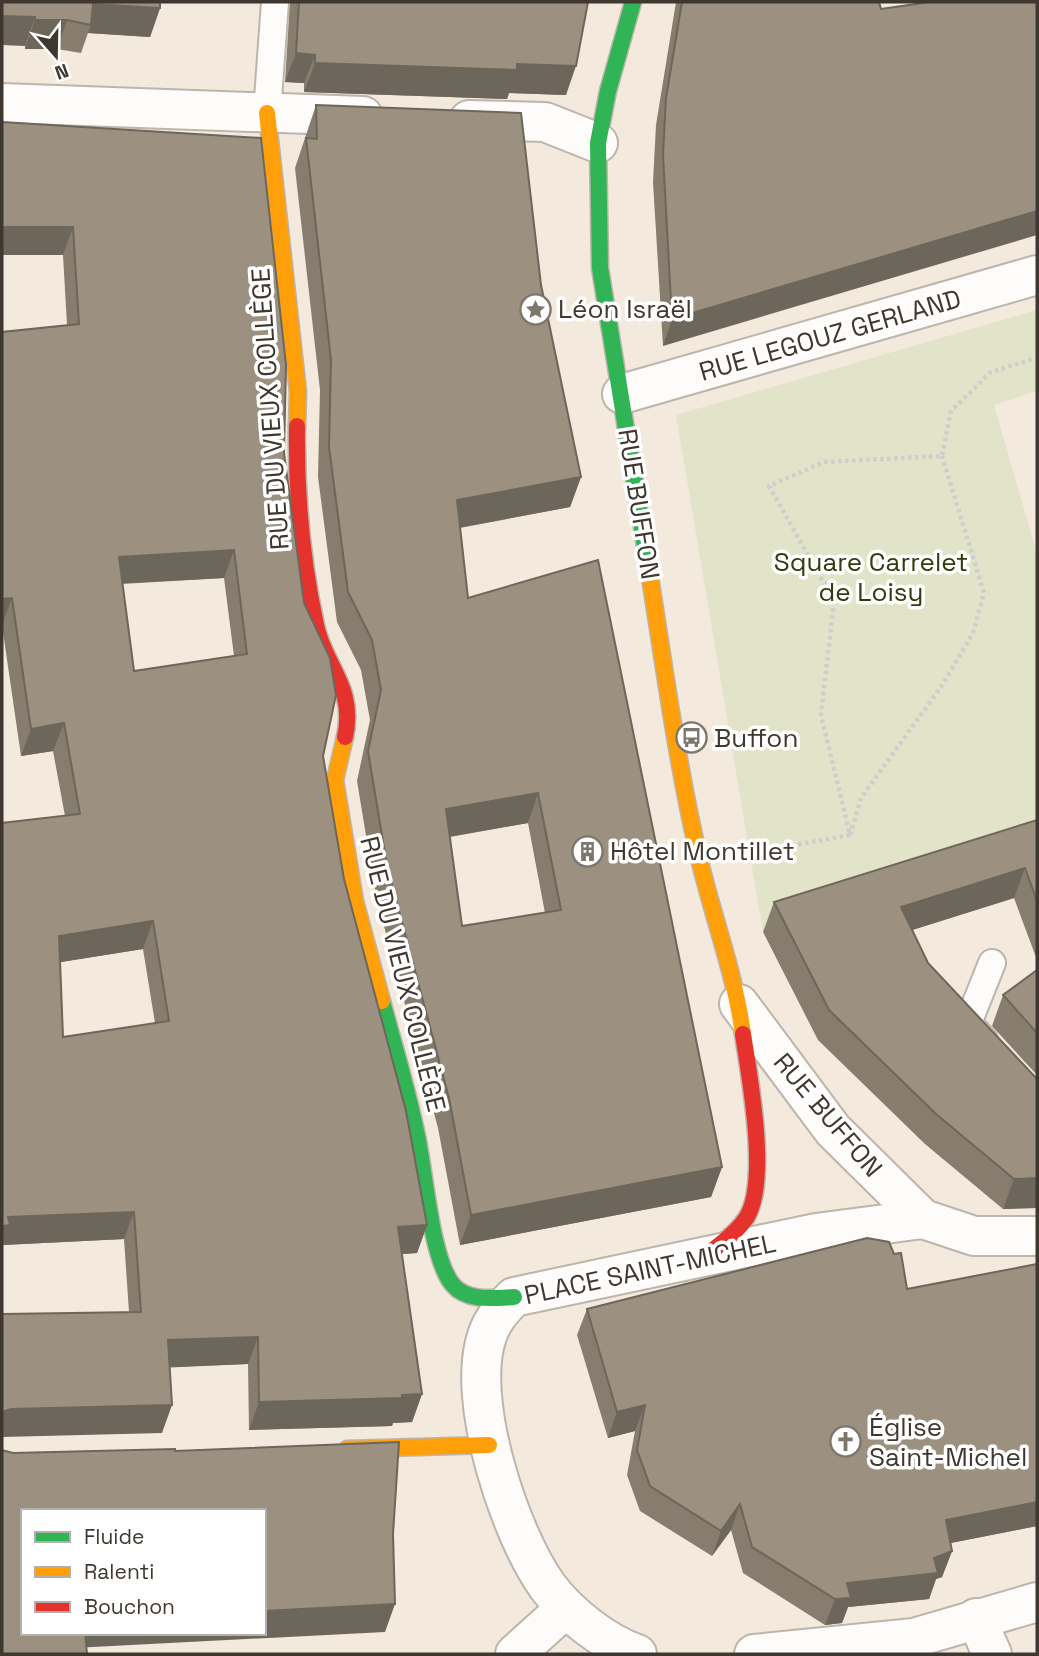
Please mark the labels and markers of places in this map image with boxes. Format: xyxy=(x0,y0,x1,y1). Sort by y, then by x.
place icon: Léon Israël xyxy=(518,292,552,326)
place label: Léon Israël xyxy=(558,292,692,326)
bus stop icon: Buffon xyxy=(674,721,708,755)
place label: Buffon xyxy=(714,721,798,755)
building icon: Hôtel Montillet xyxy=(570,834,604,868)
place label: Hôtel Montillet xyxy=(610,834,795,868)
place label: Église Saint-Michel xyxy=(869,1410,1027,1474)
church icon: Église Saint-Michel xyxy=(829,1425,863,1459)

